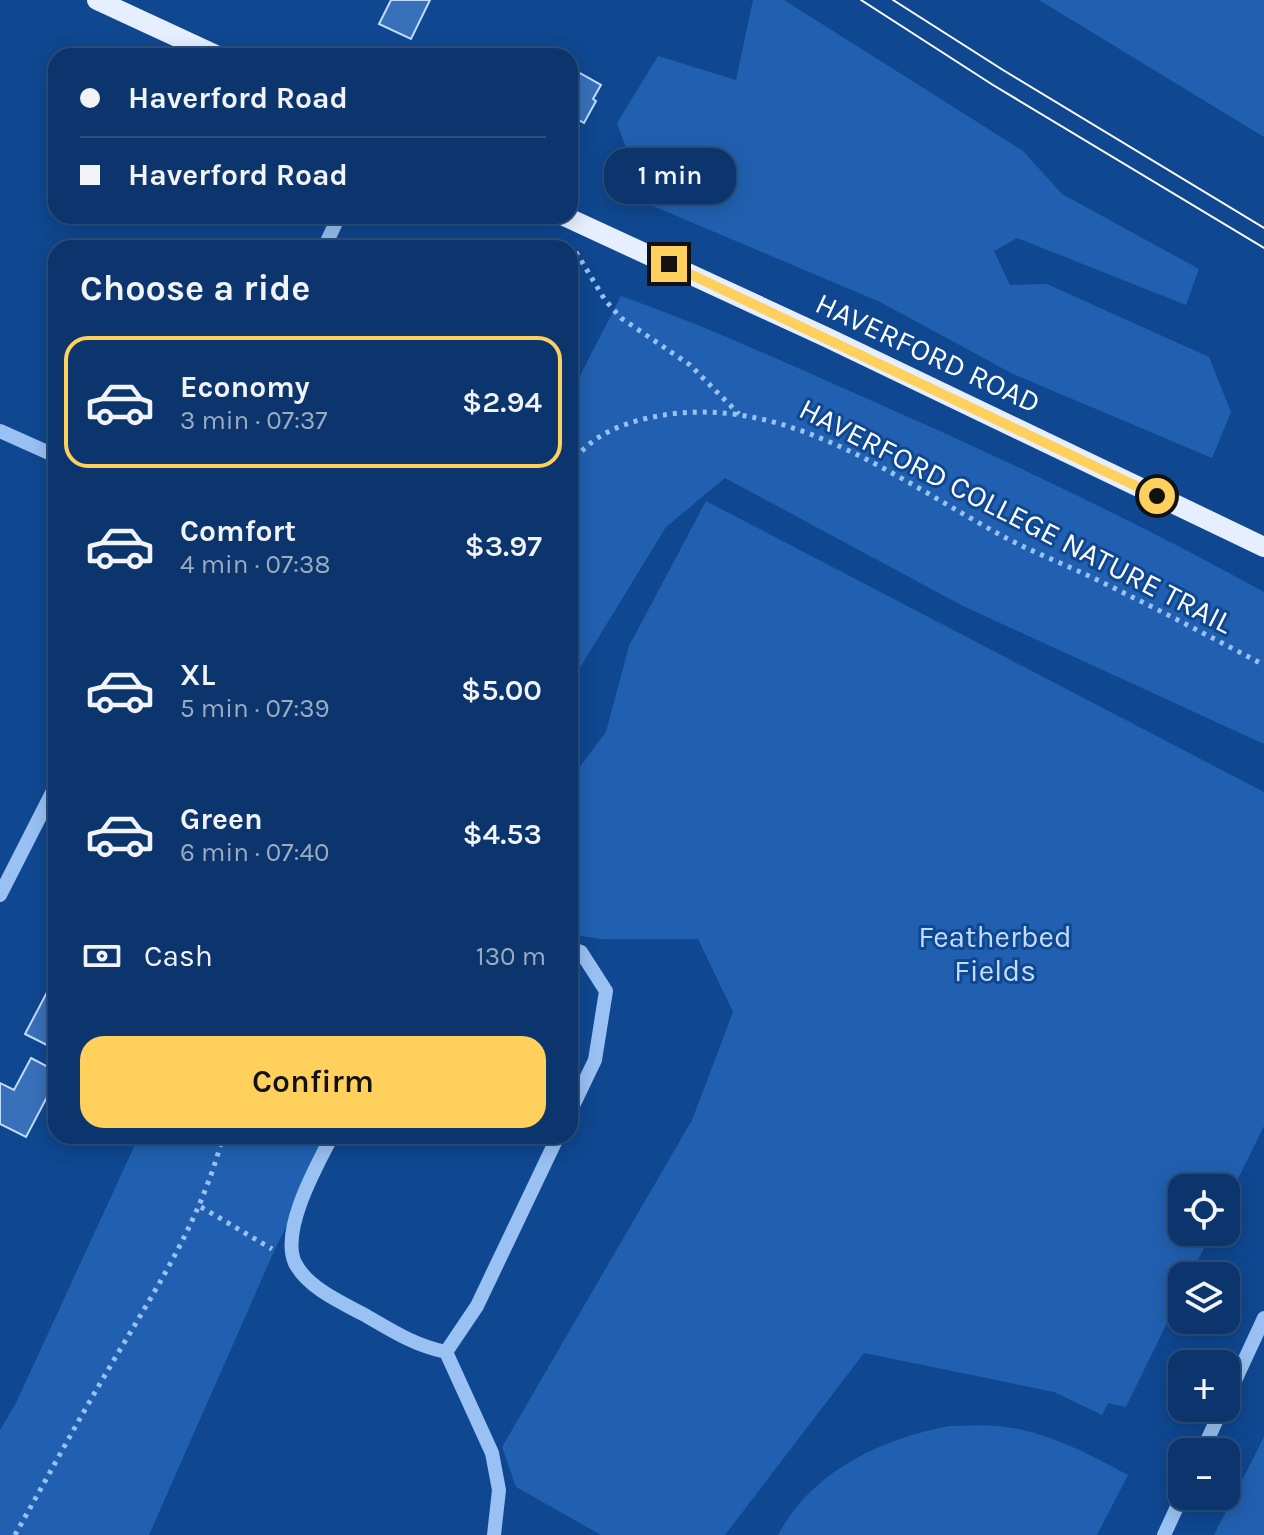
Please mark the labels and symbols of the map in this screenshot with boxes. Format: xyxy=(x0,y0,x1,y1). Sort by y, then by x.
callout: 1 min xyxy=(603,148,735,204)
route end xyxy=(651,246,687,282)
street label: HAVERFORD ROAD xyxy=(810,285,1046,421)
street label: HAVERFORD COLLEGE NATURE TRAIL xyxy=(793,391,1239,641)
route start xyxy=(1139,478,1175,514)
park label: Featherbed Fields xyxy=(918,919,1072,989)

